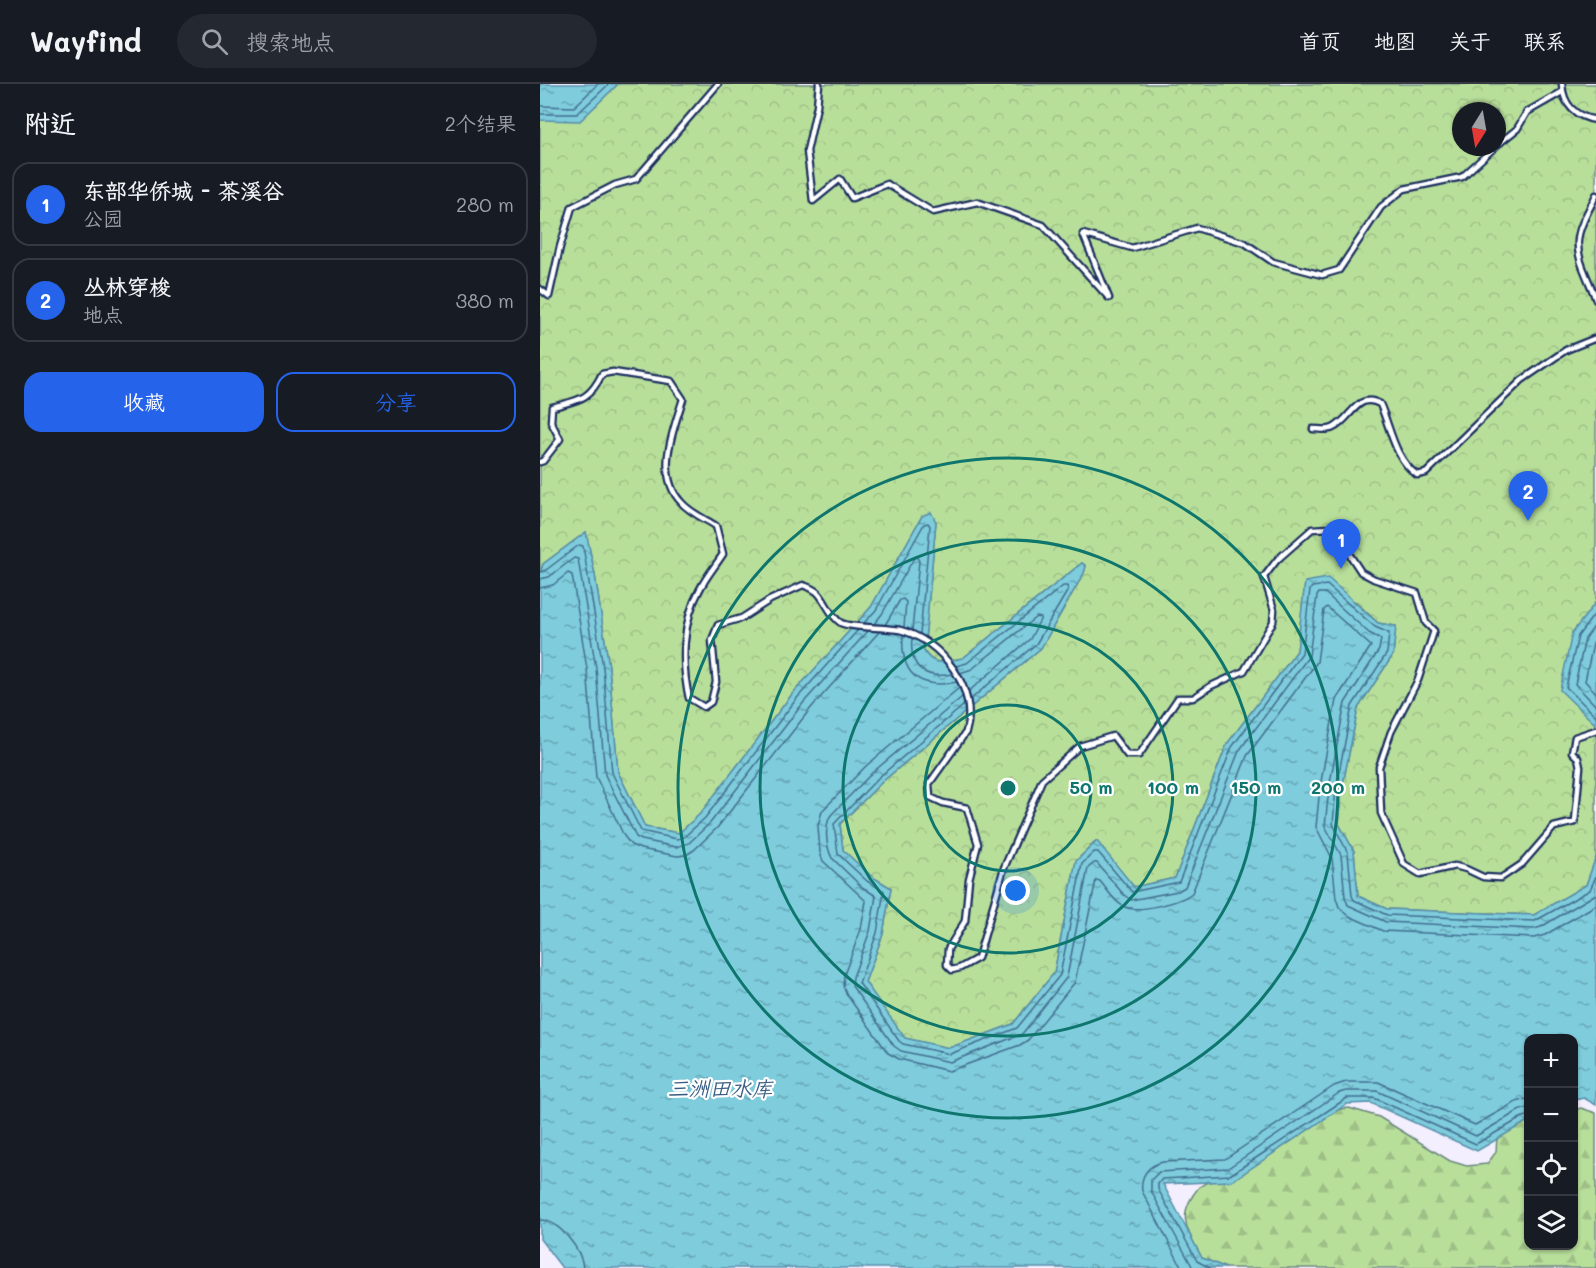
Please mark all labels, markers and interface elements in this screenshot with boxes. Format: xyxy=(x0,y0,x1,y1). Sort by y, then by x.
search box xyxy=(177,14,597,68)
text: Wayfind xyxy=(30,23,141,59)
icon: search xyxy=(198,25,231,58)
text: 搜索地点 xyxy=(246,27,334,56)
text: 首页 xyxy=(1299,27,1341,54)
text: 地图 xyxy=(1374,27,1416,54)
text: 关于 xyxy=(1449,27,1491,54)
text: 联系 xyxy=(1524,27,1566,54)
north arrow xyxy=(1452,102,1506,156)
text: 附近 xyxy=(24,106,76,140)
text: 2个结果 xyxy=(445,110,516,136)
text: 东部华侨城 - 茶溪谷 xyxy=(83,176,284,205)
text: 1 xyxy=(41,191,50,217)
text: 280 m xyxy=(456,191,514,217)
text: 公园 xyxy=(83,205,123,231)
text: 丛林穿梭 xyxy=(83,272,171,301)
text: 2 xyxy=(40,287,51,313)
text: 380 m xyxy=(456,287,514,313)
text: 地点 xyxy=(83,301,123,327)
button: 收藏 xyxy=(24,372,264,432)
button: 分享 xyxy=(276,372,516,432)
pin: 2 xyxy=(1508,472,1548,521)
pin: 1 xyxy=(1322,520,1360,569)
text: 50 m xyxy=(1070,775,1112,799)
text: 100 m xyxy=(1147,775,1199,799)
text: 150 m xyxy=(1231,775,1281,799)
text: 200 m xyxy=(1311,775,1365,799)
centre of rings xyxy=(998,778,1018,798)
your location xyxy=(1001,876,1030,905)
map controls xyxy=(1524,1034,1578,1250)
button: + xyxy=(1524,1034,1578,1088)
water label: 三洲田水库 xyxy=(668,1074,774,1101)
button: − xyxy=(1524,1088,1578,1142)
button: locate xyxy=(1524,1142,1578,1196)
button: layers xyxy=(1524,1196,1578,1250)

